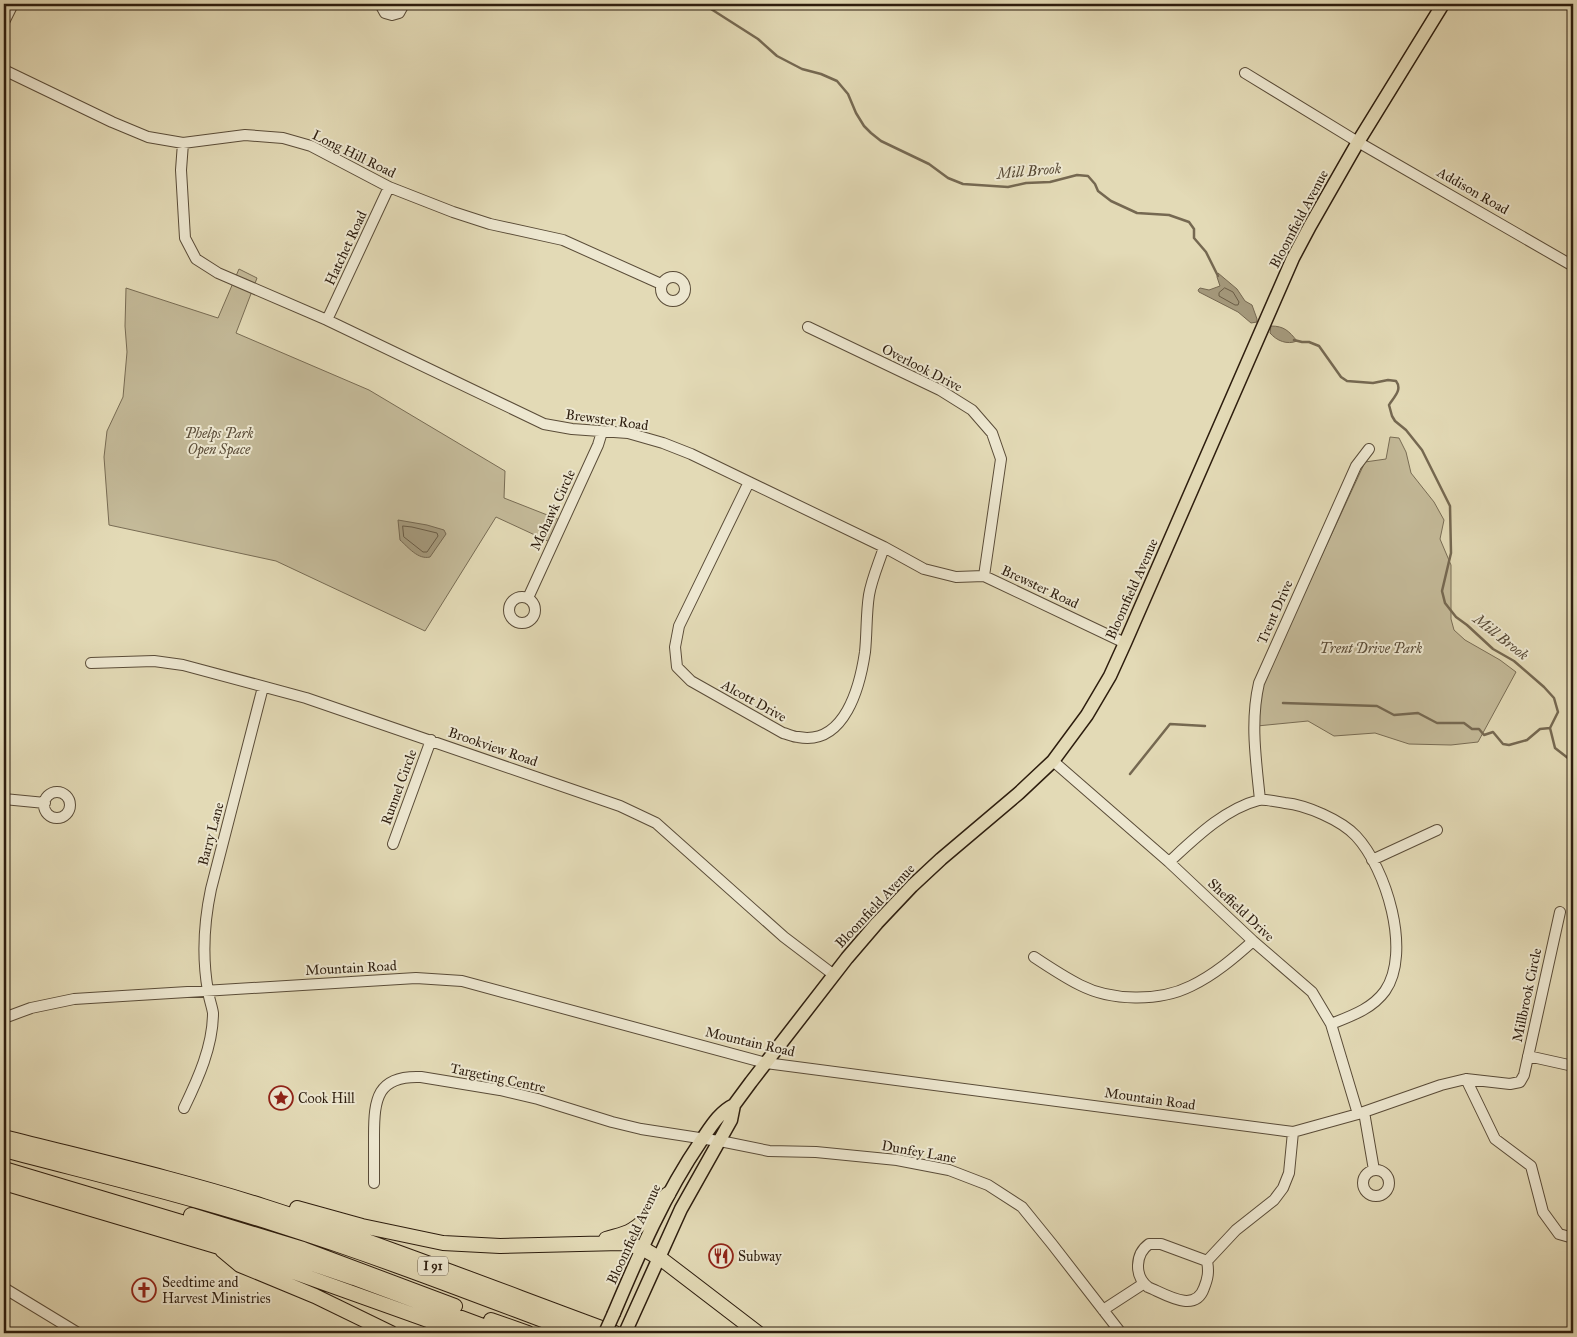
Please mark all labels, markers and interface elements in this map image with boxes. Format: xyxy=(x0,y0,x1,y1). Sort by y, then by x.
street label: Long Hill Road xyxy=(309,126,399,182)
water label: Mill Brook xyxy=(994,159,1062,183)
street label: Addison Road xyxy=(1433,163,1512,218)
street label: Bloomfield Avenue xyxy=(1266,167,1332,271)
street label: Hatchet Road xyxy=(321,208,371,288)
street label: Overlook Drive xyxy=(879,340,965,396)
street label: Brewster Road xyxy=(565,406,649,434)
park label: Phelps Park Open Space xyxy=(185,425,254,459)
street label: Mohawk Circle xyxy=(527,467,579,553)
street label: Bloomfield Avenue xyxy=(1102,536,1162,642)
street label: Brewster Road xyxy=(999,562,1081,612)
street label: Trent Drive xyxy=(1253,577,1297,647)
water label: Mill Brook xyxy=(1468,609,1532,664)
park label: Trent Drive Park xyxy=(1320,640,1423,657)
street label: Alcott Drive xyxy=(718,676,790,726)
street label: Brookview Road xyxy=(446,724,540,770)
street label: Runnel Circle xyxy=(377,747,421,827)
street label: Barry Lane xyxy=(194,800,228,868)
street label: Bloomfield Avenue xyxy=(832,860,918,952)
street label: Sheffield Drive xyxy=(1204,875,1278,945)
street label: Millbrook Circle xyxy=(1509,946,1545,1044)
street label: Mountain Road xyxy=(305,957,397,979)
street label: Mountain Road xyxy=(703,1023,797,1061)
street label: Targeting Centre xyxy=(449,1060,547,1096)
street label: Mountain Road xyxy=(1103,1084,1197,1114)
place icon: Cook Hill xyxy=(268,1085,294,1111)
place label: Cook Hill xyxy=(298,1090,355,1107)
street label: Dunfey Lane xyxy=(880,1137,958,1167)
street label: Bloomfield Avenue xyxy=(603,1181,665,1287)
restaurant icon: Subway xyxy=(708,1243,734,1269)
place label: Subway xyxy=(738,1248,782,1265)
road number: I 91 xyxy=(418,1256,448,1276)
place label: Seedtime and Harvest Ministries xyxy=(162,1274,271,1307)
church icon: Seedtime and Harvest Ministries xyxy=(131,1277,157,1303)

